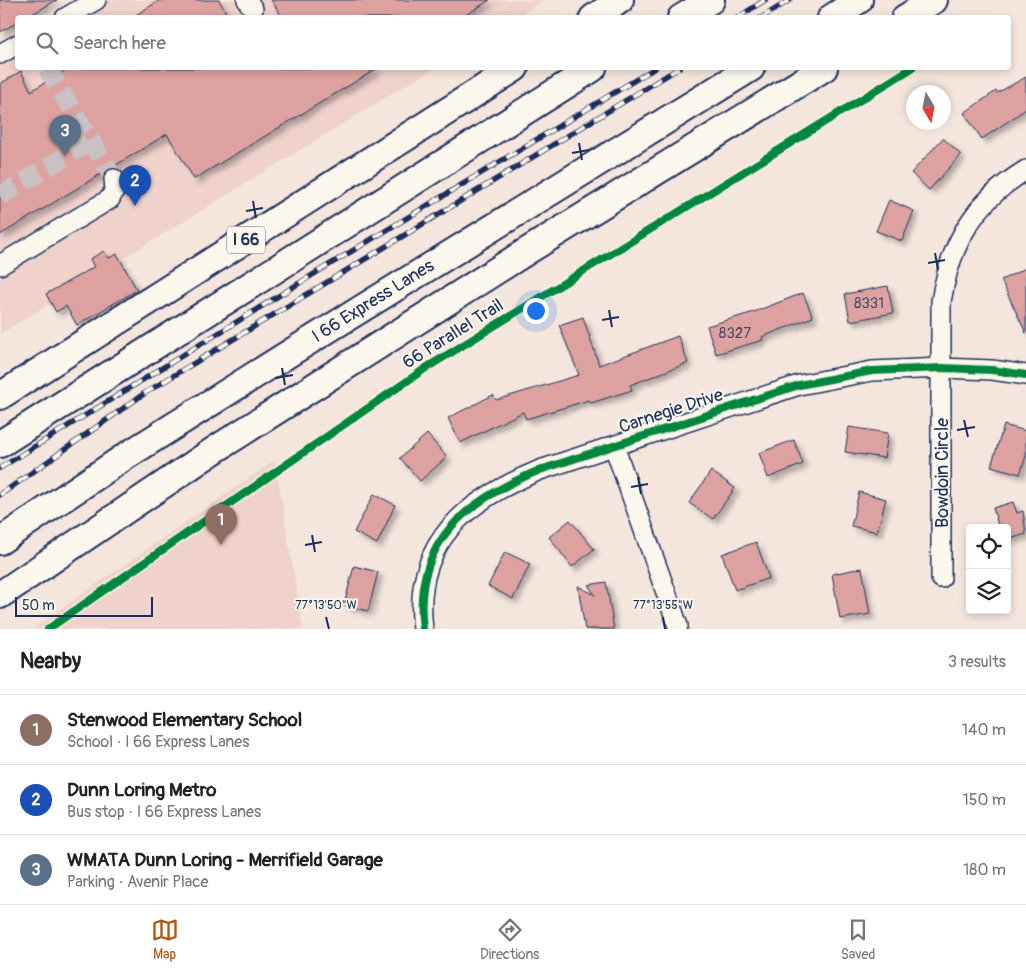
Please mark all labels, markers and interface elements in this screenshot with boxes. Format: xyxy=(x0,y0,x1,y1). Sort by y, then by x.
search box xyxy=(15,15,1011,70)
icon: search xyxy=(33,29,61,57)
text: Search here xyxy=(73,31,166,55)
north arrow xyxy=(906,85,951,130)
pin: 3 xyxy=(49,115,81,156)
pin: 2 xyxy=(119,165,151,206)
road number: I 66 xyxy=(227,226,265,254)
street label: I 66 Express Lanes xyxy=(308,254,438,348)
street label: 66 Parallel Trail xyxy=(398,294,508,374)
house number: 8331 xyxy=(854,294,884,313)
your location xyxy=(523,298,549,324)
house number: 8327 xyxy=(719,324,751,343)
street label: Carnegie Drive xyxy=(616,383,726,439)
street label: Bowdoin Circle xyxy=(931,418,954,528)
pin: 1 xyxy=(205,504,237,545)
map controls xyxy=(966,524,1011,614)
button: locate xyxy=(966,524,1011,569)
button: layers xyxy=(966,569,1011,614)
scale bar xyxy=(15,594,152,617)
text: 50 m xyxy=(22,597,55,614)
text: 77°13'50"W xyxy=(295,598,357,613)
text: 77°13'55"W xyxy=(633,598,693,613)
text: Nearby xyxy=(20,648,81,675)
text: 3 results xyxy=(948,652,1006,672)
text: Stenwood Elementary School xyxy=(67,708,302,732)
text: 1 xyxy=(33,720,39,740)
text: 140 m xyxy=(962,720,1006,740)
text: School · I 66 Express Lanes xyxy=(67,732,249,752)
text: Dunn Loring Metro xyxy=(67,778,216,802)
text: 2 xyxy=(32,790,40,810)
text: 150 m xyxy=(962,790,1006,810)
text: Bus stop · I 66 Express Lanes xyxy=(67,802,261,822)
text: WMATA Dunn Loring - Merrifield Garage xyxy=(67,848,383,872)
text: 3 xyxy=(32,860,40,880)
text: 180 m xyxy=(963,860,1006,880)
text: Parking · Avenir Place xyxy=(67,872,208,892)
tab: Map xyxy=(151,916,179,963)
tab: Directions xyxy=(480,916,539,963)
tab: Saved xyxy=(841,916,875,963)

